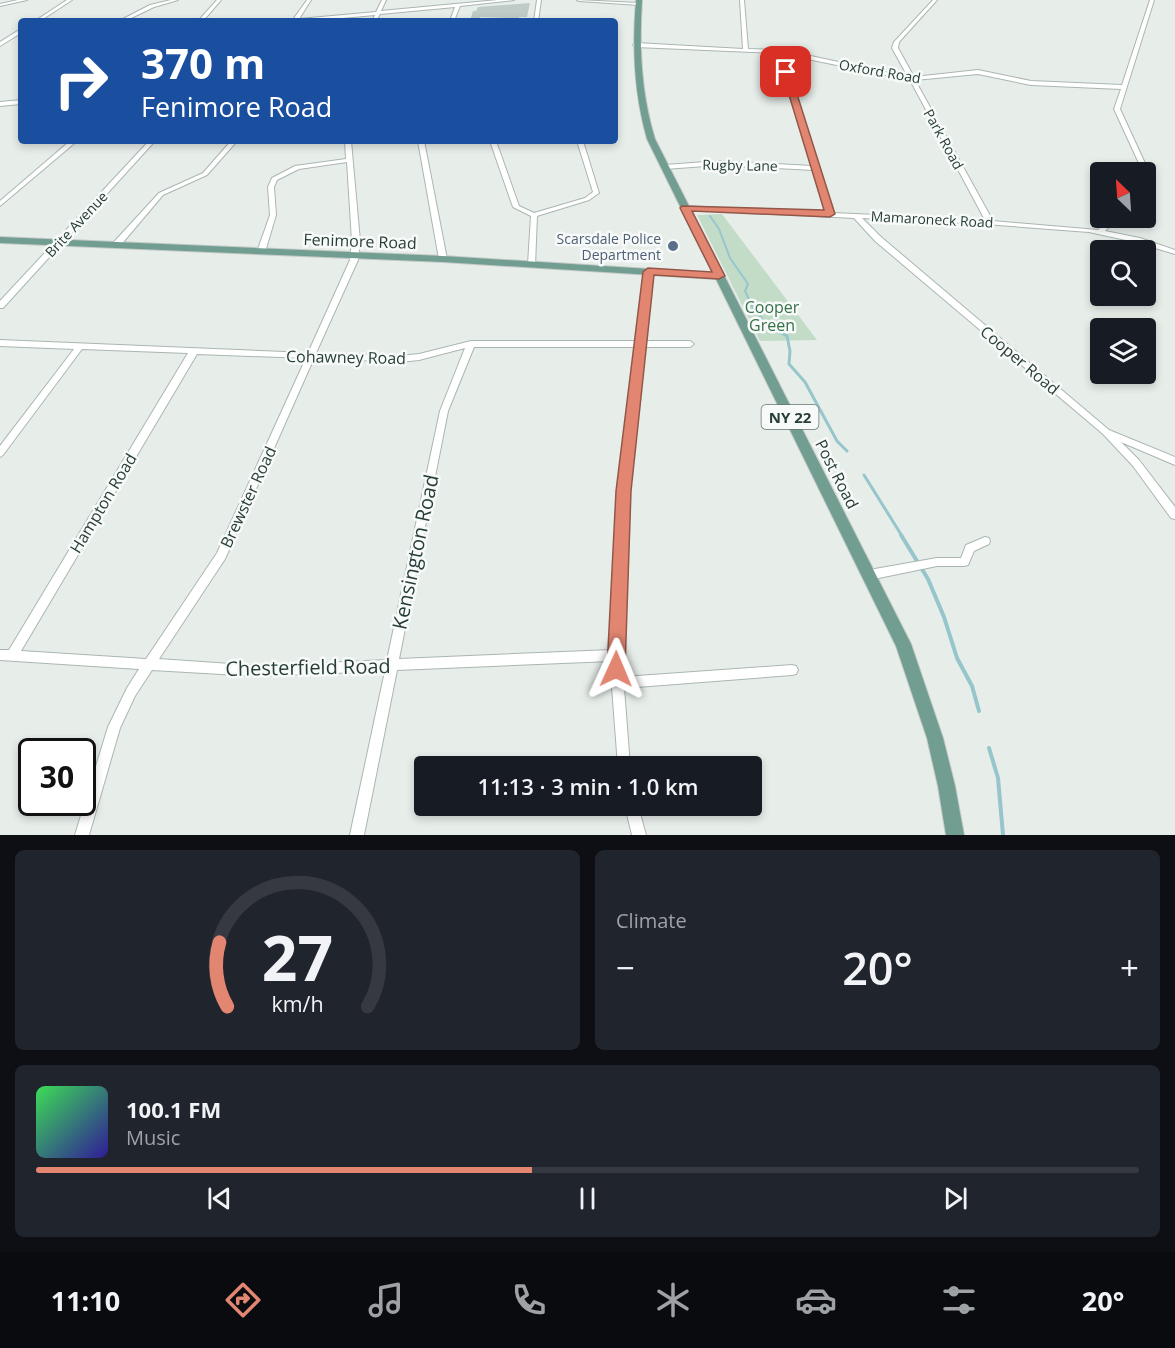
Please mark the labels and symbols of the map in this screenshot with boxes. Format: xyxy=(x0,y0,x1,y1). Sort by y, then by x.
pin xyxy=(760,46,811,97)
street label: Oxford Road xyxy=(838,54,922,88)
street label: Park Road xyxy=(920,105,968,173)
street label: Rugby Lane xyxy=(702,155,778,175)
north arrow xyxy=(1090,162,1156,228)
street label: Brite Avenue xyxy=(41,187,112,261)
street label: Mamaroneck Road xyxy=(870,206,994,232)
street label: Fenimore Road xyxy=(303,228,417,254)
place label: Scarsdale Police Department xyxy=(557,229,661,264)
marker: Scarsdale Police Department xyxy=(666,239,680,253)
park label: Cooper Green xyxy=(745,296,800,336)
street label: Cooper Road xyxy=(976,320,1064,400)
street label: Cohawney Road xyxy=(286,345,406,369)
road number: NY 22 xyxy=(762,405,818,429)
street label: Post Road xyxy=(810,436,864,512)
street label: Brewster Road xyxy=(215,443,281,551)
street label: Hampton Road xyxy=(65,449,141,557)
street label: Kensington Road xyxy=(385,472,445,632)
position arrow xyxy=(584,637,648,701)
street label: Chesterfield Road xyxy=(225,652,391,682)
speed limit sign: 30 xyxy=(18,738,96,816)

